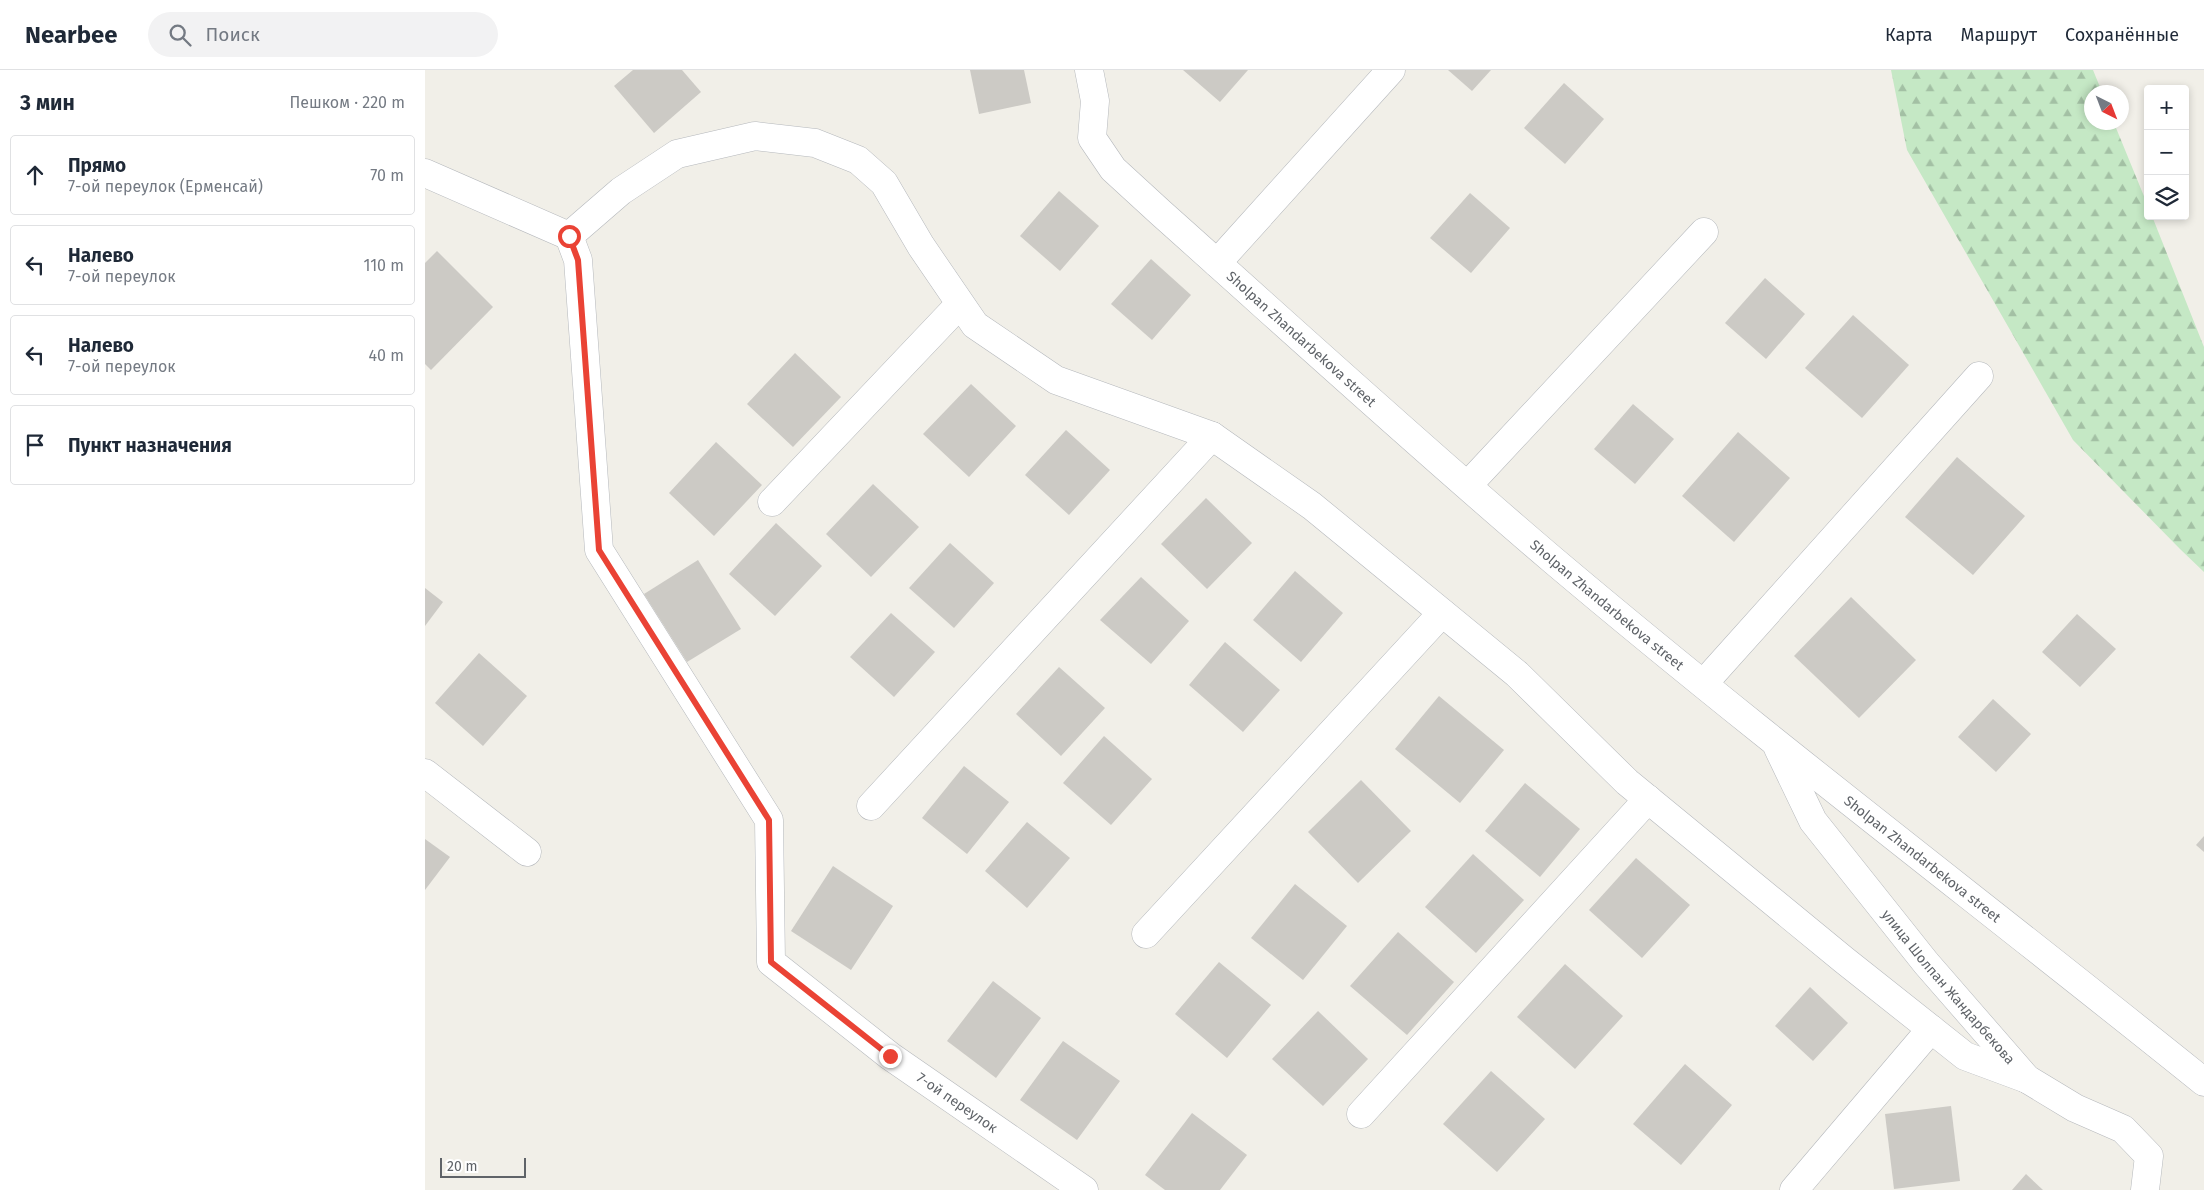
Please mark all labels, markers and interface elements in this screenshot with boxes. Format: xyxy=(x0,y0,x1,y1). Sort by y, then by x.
search box xyxy=(148,12,498,57)
text: Nearbee xyxy=(25,21,118,49)
icon: search xyxy=(166,21,194,49)
text: Поиск xyxy=(206,23,260,46)
text: Карта xyxy=(1885,24,1933,46)
text: Маршрут xyxy=(1961,24,2037,46)
text: Сохранённые xyxy=(2065,24,2179,46)
north arrow xyxy=(2084,85,2129,130)
map controls xyxy=(2144,85,2189,220)
button: + xyxy=(2144,85,2189,130)
text: 3 мин xyxy=(20,90,75,116)
text: Пешком · 220 m xyxy=(289,93,405,112)
button: − xyxy=(2144,130,2189,175)
text: Прямо xyxy=(68,154,126,177)
icon: ahead xyxy=(21,161,49,189)
text: 70 m xyxy=(370,166,404,185)
button: layers xyxy=(2144,175,2189,220)
text: 7-ой переулок (Ерменсай) xyxy=(68,177,263,196)
route start xyxy=(558,225,581,248)
text: Налево xyxy=(68,244,134,267)
icon: left xyxy=(21,251,49,279)
text: 110 m xyxy=(363,256,404,275)
text: 7-ой переулок xyxy=(68,267,176,286)
street label: Sholpan Zhandarbekova street xyxy=(1223,268,1380,411)
text: Налево xyxy=(68,334,134,357)
icon: left xyxy=(21,341,49,369)
text: 40 m xyxy=(369,346,404,365)
text: 7-ой переулок xyxy=(68,357,176,376)
icon: arrive xyxy=(21,431,49,459)
text: Пункт назначения xyxy=(68,434,232,457)
street label: Sholpan Zhandarbekova street xyxy=(1526,536,1688,675)
street label: Sholpan Zhandarbekova street xyxy=(1840,792,2005,927)
street label: улица Шолпан Жандарбекова xyxy=(1878,906,2018,1068)
route end xyxy=(879,1045,902,1068)
street label: 7-ой переулок xyxy=(913,1069,1001,1137)
scale bar xyxy=(440,1155,526,1178)
text: 20 m xyxy=(447,1158,477,1175)

